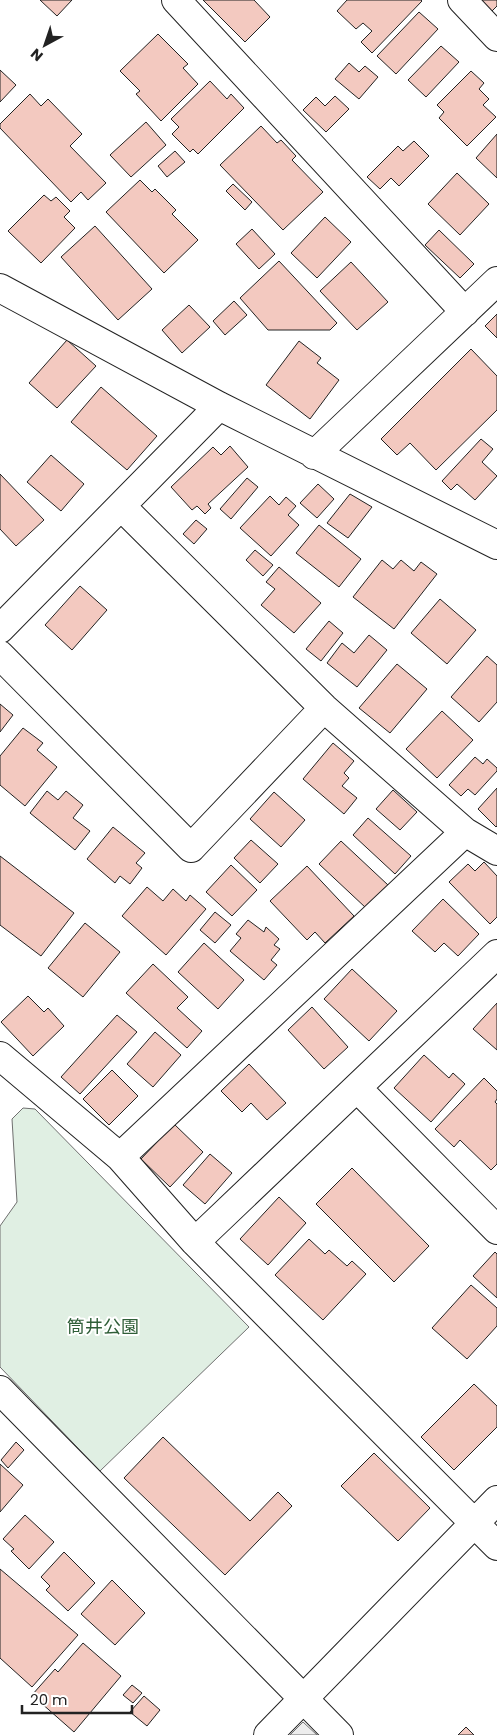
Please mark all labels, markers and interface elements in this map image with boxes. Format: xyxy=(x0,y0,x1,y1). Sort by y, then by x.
north arrow xyxy=(20,20,70,70)
text: N xyxy=(26,44,47,66)
park label: 筒井公園 xyxy=(67,1314,139,1339)
scale bar xyxy=(22,1682,132,1714)
text: 20 m xyxy=(30,1689,68,1710)

